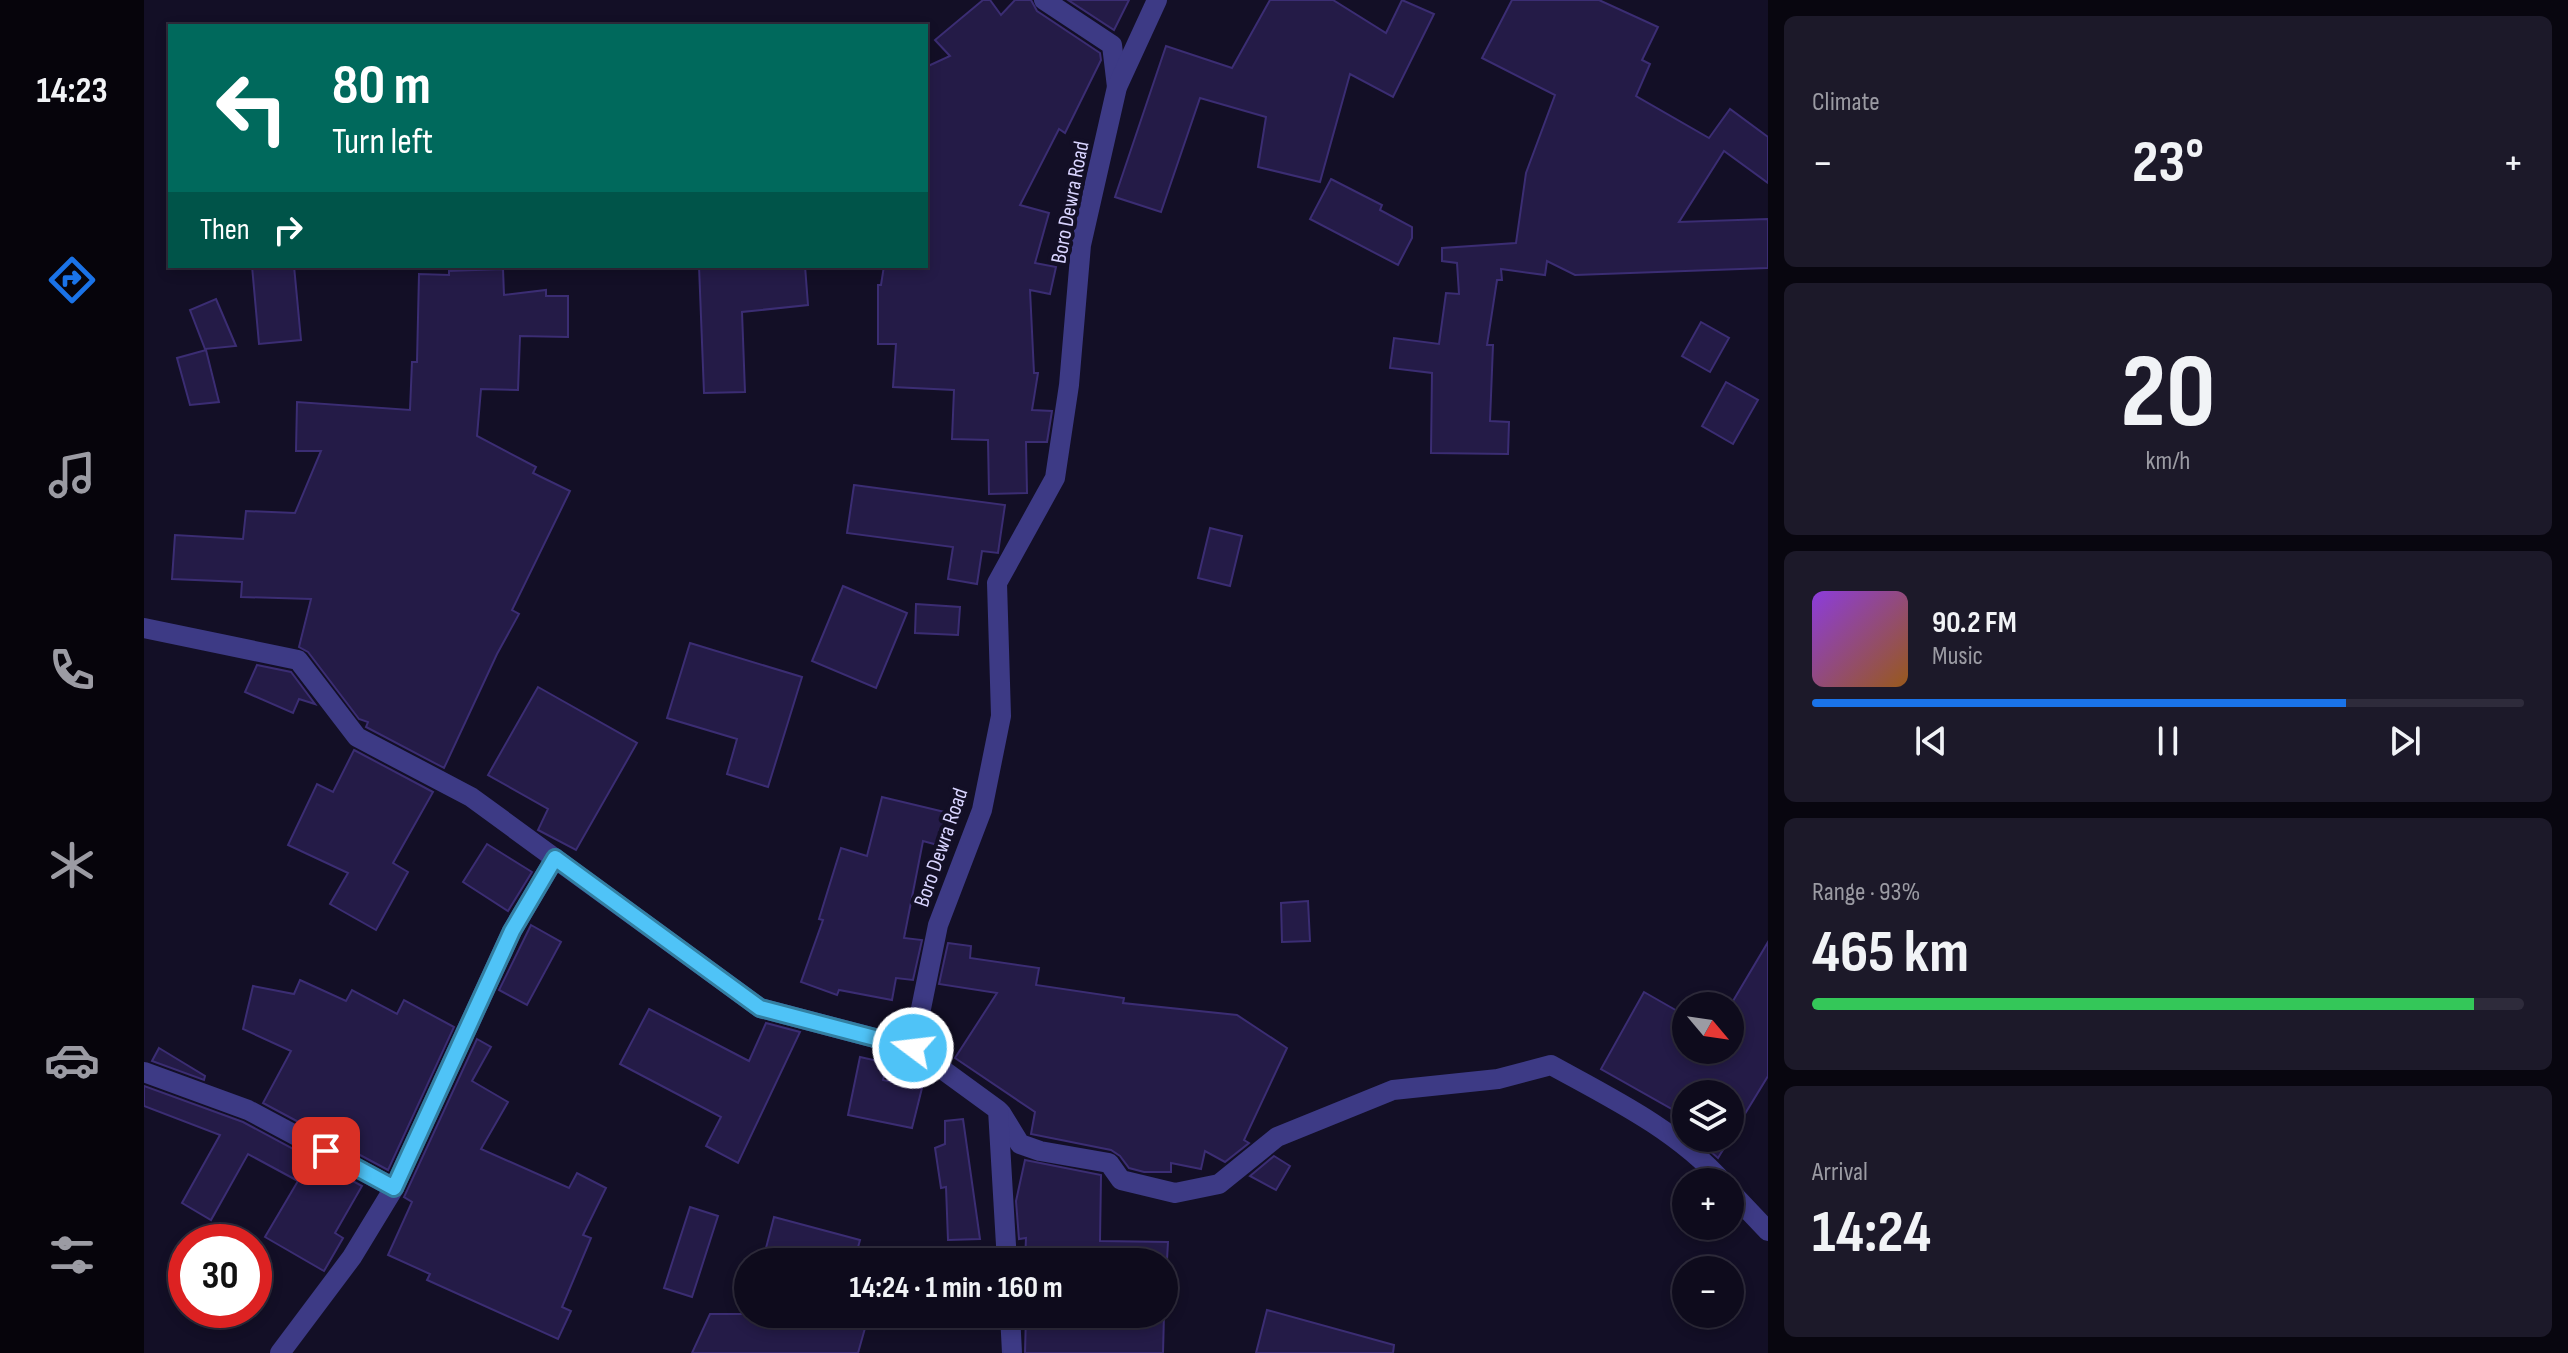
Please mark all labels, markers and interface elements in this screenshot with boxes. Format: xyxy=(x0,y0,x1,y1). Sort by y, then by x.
text: 80 m xyxy=(332,53,431,120)
icon: left xyxy=(200,56,304,160)
text: 14:23 xyxy=(36,70,108,113)
text: Climate xyxy=(1812,87,1880,118)
text: Turn left xyxy=(332,121,433,164)
text: 23° xyxy=(2132,127,2204,199)
text: − xyxy=(1812,137,1834,190)
text: + xyxy=(2502,137,2524,190)
street label: Boro Dewra Road xyxy=(1045,139,1096,266)
icon: right xyxy=(266,208,310,252)
text: Then xyxy=(200,212,250,248)
icon: directions xyxy=(44,252,100,308)
text: 20 xyxy=(2120,331,2216,456)
text: km/h xyxy=(2146,446,2190,477)
icon: music xyxy=(44,447,100,503)
text: 90.2 FM xyxy=(1932,605,2017,641)
text: Music xyxy=(1932,641,1983,672)
icon: phone xyxy=(44,642,100,698)
icon: previous xyxy=(1909,719,1953,763)
icon: pause xyxy=(2146,719,2190,763)
icon: next xyxy=(2383,719,2427,763)
street label: Boro Dewra Road xyxy=(908,784,974,911)
icon: climate xyxy=(44,837,100,893)
text: Range · 93% xyxy=(1812,877,1920,908)
text: 465 km xyxy=(1812,917,1969,989)
north arrow xyxy=(1672,992,1744,1064)
map controls xyxy=(1672,992,1744,1328)
position arrow xyxy=(871,1006,955,1090)
icon: car xyxy=(44,1032,100,1088)
button: layers xyxy=(1672,1080,1744,1152)
pin xyxy=(292,1117,360,1185)
icon: arrive xyxy=(304,1129,348,1173)
text: Arrival xyxy=(1812,1157,1868,1188)
button: + xyxy=(1672,1168,1744,1240)
text: 14:24 xyxy=(1812,1197,1931,1269)
speed limit sign: 30 xyxy=(168,1224,272,1328)
icon: filters xyxy=(44,1227,100,1283)
button: − xyxy=(1672,1256,1744,1328)
text: 14:24 · 1 min · 160 m xyxy=(849,1270,1063,1306)

